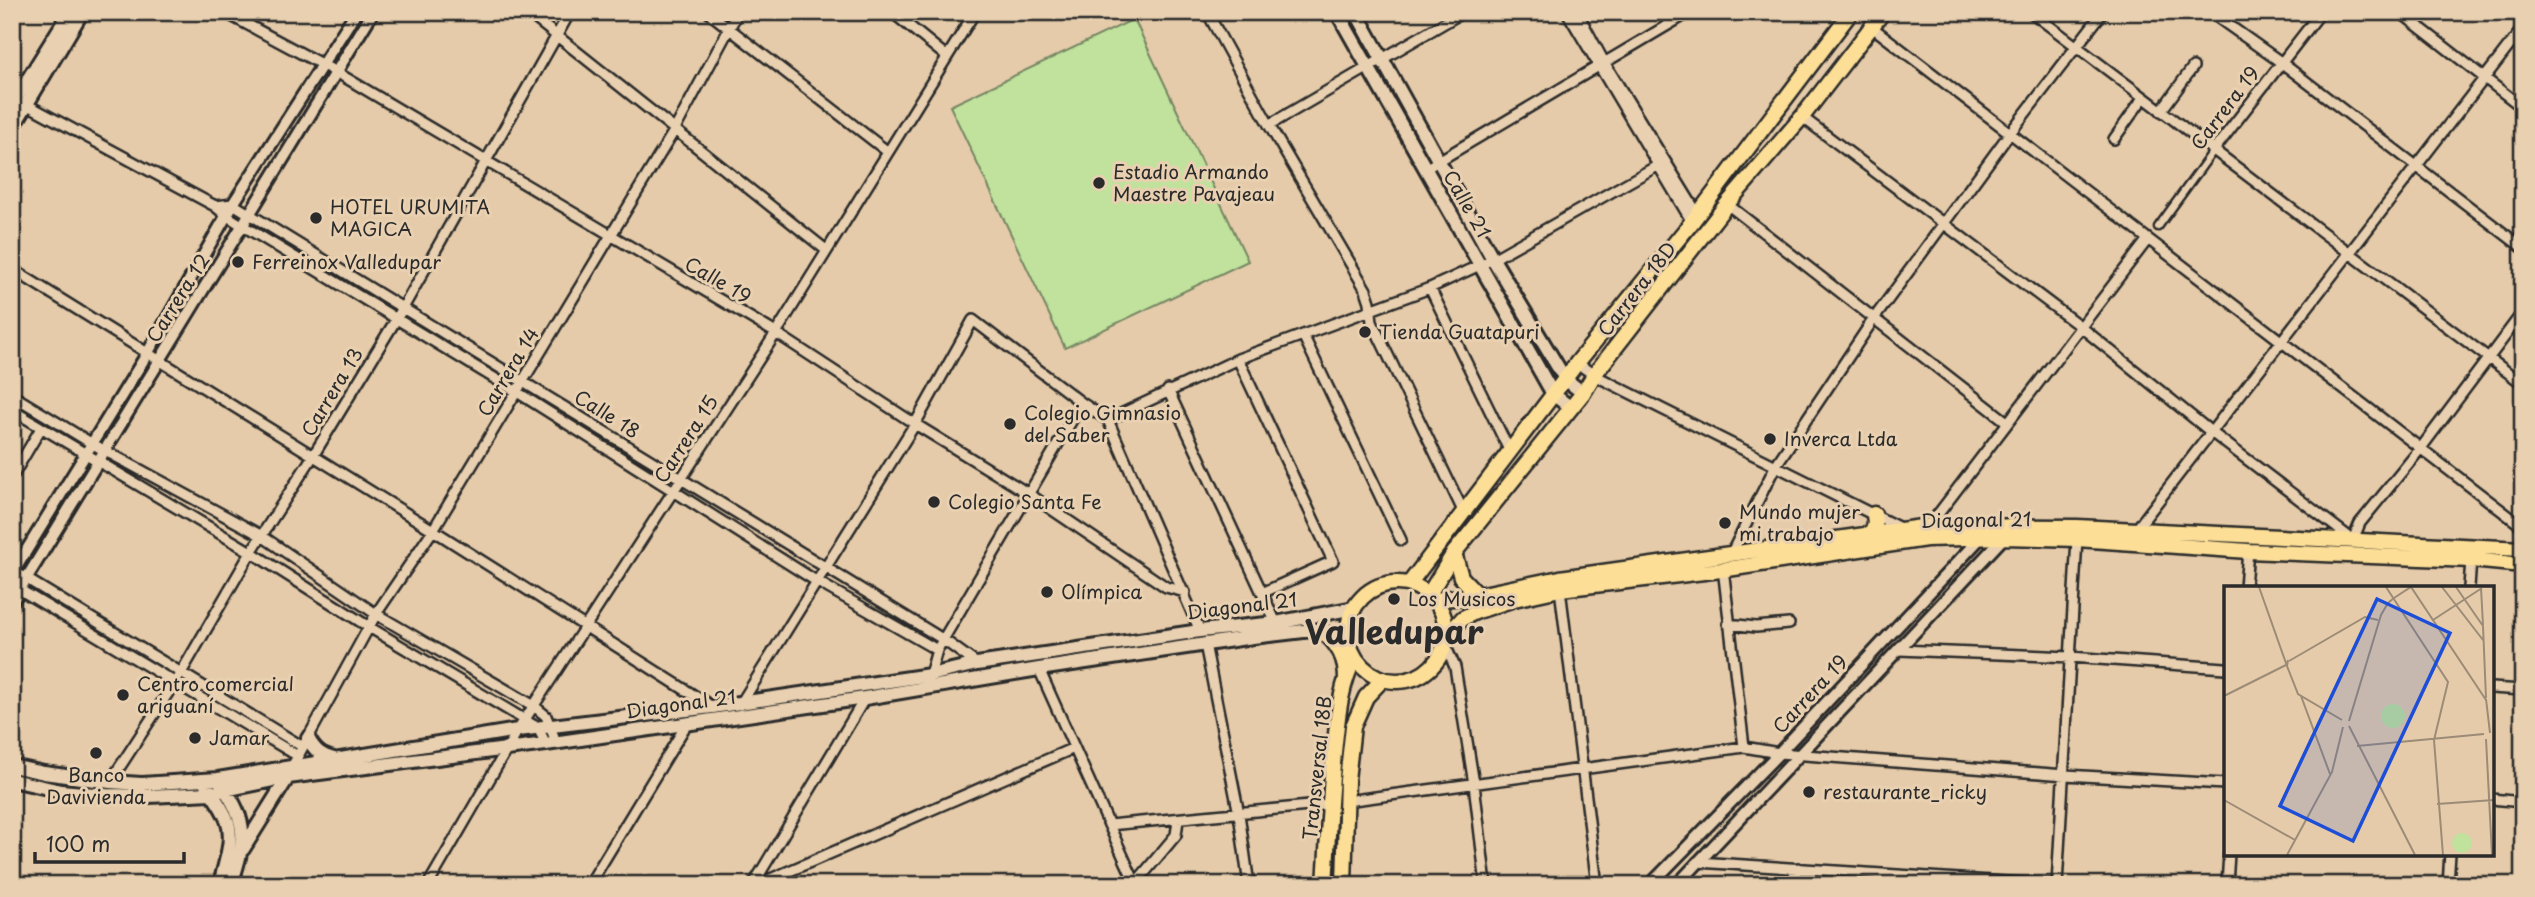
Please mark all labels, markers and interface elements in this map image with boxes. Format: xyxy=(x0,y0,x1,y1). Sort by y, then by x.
street label: Carrera 19 xyxy=(2183,59,2265,155)
place label: Estadio Armando Maestre Pavajeau xyxy=(1113,157,1275,207)
street label: Calle 21 xyxy=(1437,164,1499,243)
marker: Estadio Armando Maestre Pavajeau xyxy=(1091,175,1107,191)
place label: HOTEL URUMITA MAGICA xyxy=(330,192,490,242)
marker: HOTEL URUMITA MAGICA xyxy=(308,210,324,226)
street label: Carrera 18D xyxy=(1590,235,1682,342)
street label: Carrera 12 xyxy=(139,247,216,347)
place label: Ferreinox Valledupar xyxy=(252,247,441,275)
street label: Calle 19 xyxy=(680,249,757,309)
marker: Ferreinox Valledupar xyxy=(230,254,246,270)
place label: Tienda Guatapuri xyxy=(1379,317,1539,345)
street label: Carrera 14 xyxy=(470,322,545,421)
marker: Tienda Guatapuri xyxy=(1357,324,1373,340)
street label: Carrera 13 xyxy=(294,342,369,441)
street label: Calle 18 xyxy=(569,382,646,444)
street label: Carrera 15 xyxy=(646,389,724,488)
place label: Colegio Gimnasio del Saber xyxy=(1024,398,1181,448)
marker: Colegio Gimnasio del Saber xyxy=(1002,416,1018,432)
place label: Inverca Ltda xyxy=(1784,424,1898,452)
marker: Inverca Ltda xyxy=(1762,431,1778,447)
place label: Colegio Santa Fe xyxy=(948,487,1102,515)
marker: Colegio Santa Fe xyxy=(926,494,942,510)
place label: Mundo mujer mi trabajo xyxy=(1739,497,1860,547)
street label: Diagonal 21 xyxy=(1920,504,2032,534)
marker: Mundo mujer mi trabajo xyxy=(1717,515,1733,531)
place label: Olímpica xyxy=(1061,577,1142,605)
marker: Olímpica xyxy=(1039,584,1055,600)
street label: Diagonal 21 xyxy=(1185,584,1299,626)
place label: Los Musicos xyxy=(1408,584,1515,612)
inset map xyxy=(2224,586,2493,855)
marker: Los Musicos xyxy=(1386,591,1402,607)
district label: Valledupar xyxy=(1304,605,1484,655)
street label: Carrera 19 xyxy=(1765,648,1853,739)
place label: Centro comercial ariguaní xyxy=(137,669,294,719)
street label: Diagonal 21 xyxy=(624,681,738,725)
marker: Centro comercial ariguaní xyxy=(115,687,131,703)
street label: Transversal 18B xyxy=(1295,695,1337,841)
place label: Jamar xyxy=(209,723,269,751)
marker: Jamar xyxy=(187,730,203,746)
marker: Banco Davivienda xyxy=(88,745,104,761)
place label: Banco Davivienda xyxy=(46,760,146,810)
place label: restaurante_ricky xyxy=(1823,777,1987,805)
marker: restaurante_ricky xyxy=(1801,784,1817,800)
scale bar xyxy=(35,820,184,864)
text: 100 m xyxy=(46,827,110,859)

